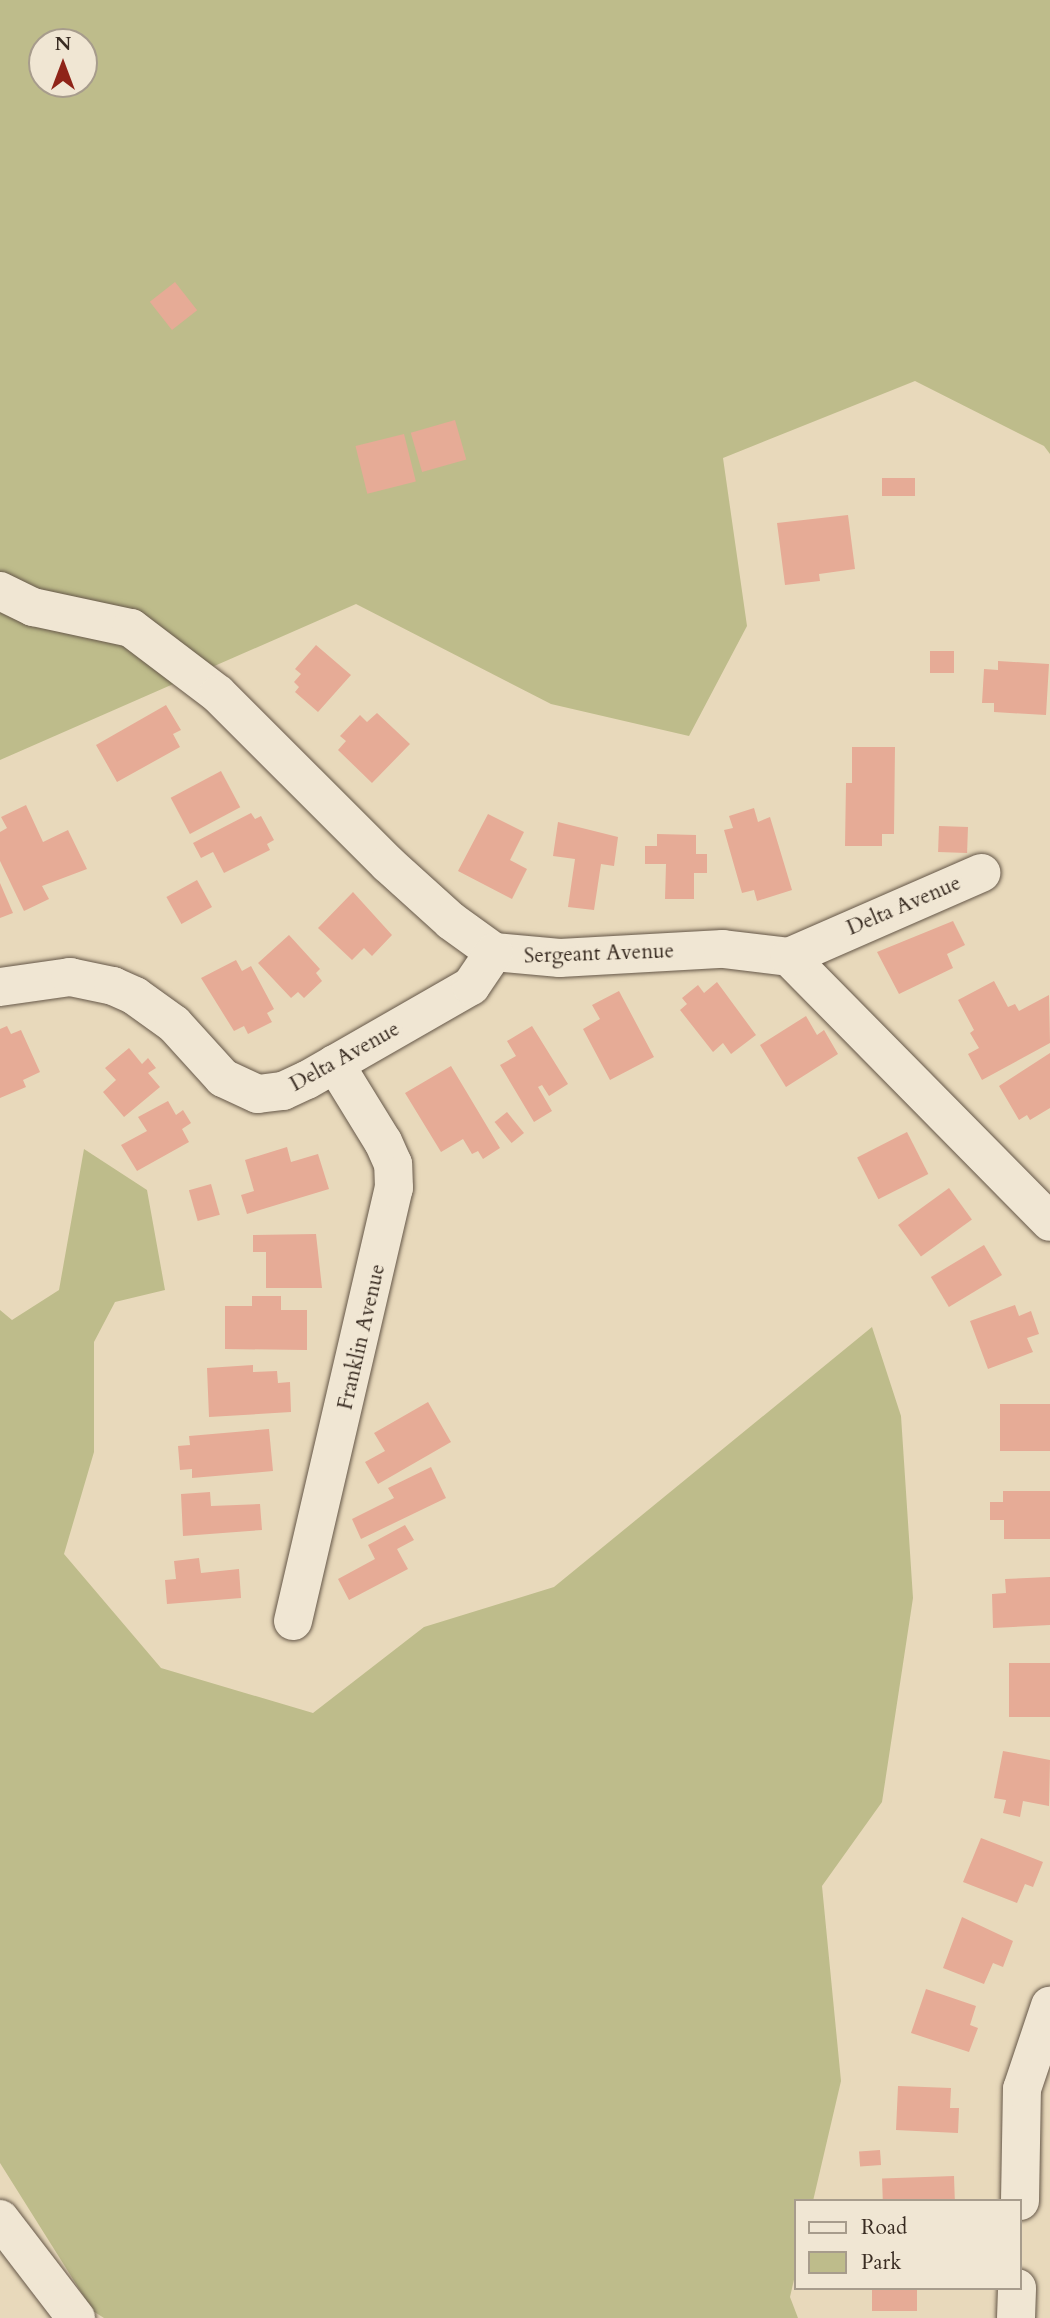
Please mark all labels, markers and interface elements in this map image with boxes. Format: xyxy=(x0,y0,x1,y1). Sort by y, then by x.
north arrow xyxy=(28,28,98,98)
text: N xyxy=(55,31,71,57)
street label: Delta Avenue xyxy=(843,871,965,941)
street label: Sergeant Avenue xyxy=(523,939,675,969)
street label: Delta Avenue xyxy=(286,1017,404,1097)
street label: Franklin Avenue xyxy=(333,1262,391,1412)
legend xyxy=(794,2199,1022,2290)
text: Road xyxy=(861,2213,907,2242)
text: Park xyxy=(861,2248,901,2277)

